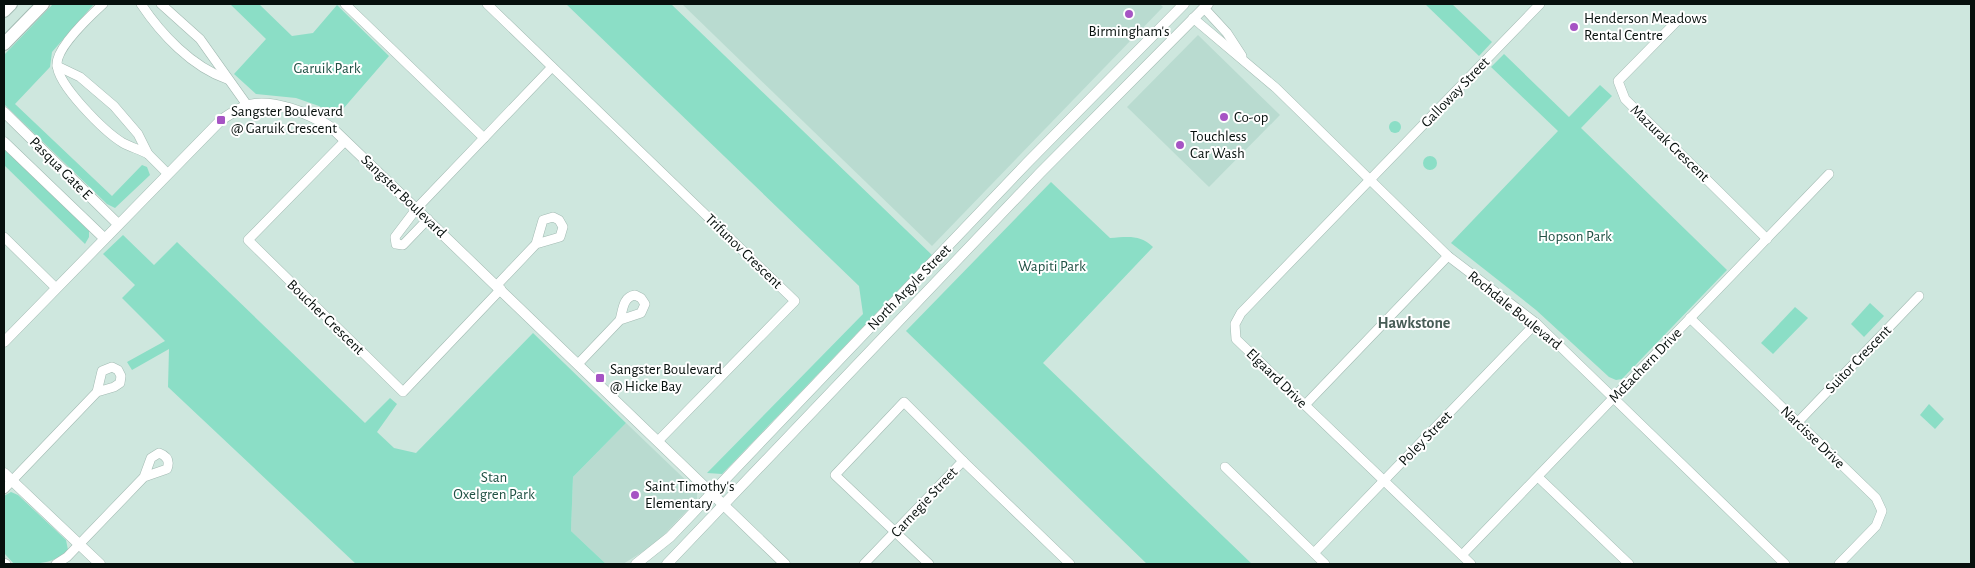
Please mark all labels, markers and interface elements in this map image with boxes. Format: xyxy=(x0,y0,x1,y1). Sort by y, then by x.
marker: Birmingham's xyxy=(1123,8,1135,20)
place label: Henderson Meadows Rental Centre xyxy=(1584,11,1707,43)
marker: Henderson Meadows Rental Centre xyxy=(1568,21,1580,33)
place label: Birmingham's xyxy=(1089,24,1169,39)
street label: Galloway Street xyxy=(1418,54,1493,130)
park label: Garuik Park xyxy=(294,61,361,76)
street label: Mazurak Crescent xyxy=(1627,102,1712,185)
place label: Sangster Boulevard @ Garuik Crescent xyxy=(231,104,343,136)
place label: Co-op xyxy=(1234,110,1268,125)
marker: Co-op xyxy=(1218,111,1230,123)
marker: Sangster Boulevard @ Garuik Crescent xyxy=(215,114,227,126)
place label: Touchless Car Wash xyxy=(1190,129,1247,161)
street label: Pasqua Gate E xyxy=(27,134,95,202)
marker: Touchless Car Wash xyxy=(1174,139,1186,151)
street label: Sangster Boulevard xyxy=(358,152,449,241)
street label: Trifunov Crescent xyxy=(702,211,785,292)
park label: Hopson Park xyxy=(1538,229,1612,244)
street label: North Argyle Street xyxy=(865,242,954,333)
park label: Wapiti Park xyxy=(1018,259,1086,274)
street label: Rochdale Boulevard xyxy=(1465,268,1564,353)
street label: Boucher Crescent xyxy=(284,277,367,358)
district label: Hawkstone xyxy=(1378,315,1451,331)
street label: Suitor Crescent xyxy=(1823,323,1894,396)
street label: McEachern Drive xyxy=(1606,325,1685,406)
street label: Elgaard Drive xyxy=(1243,346,1310,411)
place label: Sangster Boulevard @ Hicke Bay xyxy=(610,362,722,394)
marker: Sangster Boulevard @ Hicke Bay xyxy=(594,372,606,384)
street label: Narcisse Drive xyxy=(1778,403,1848,472)
street label: Poley Street xyxy=(1396,408,1455,469)
street label: Carnegie Street xyxy=(888,464,961,540)
park label: Stan Oxelgren Park xyxy=(453,470,535,502)
place label: Saint Timothy's Elementary xyxy=(645,479,734,511)
marker: Saint Timothy's Elementary xyxy=(629,489,641,501)

